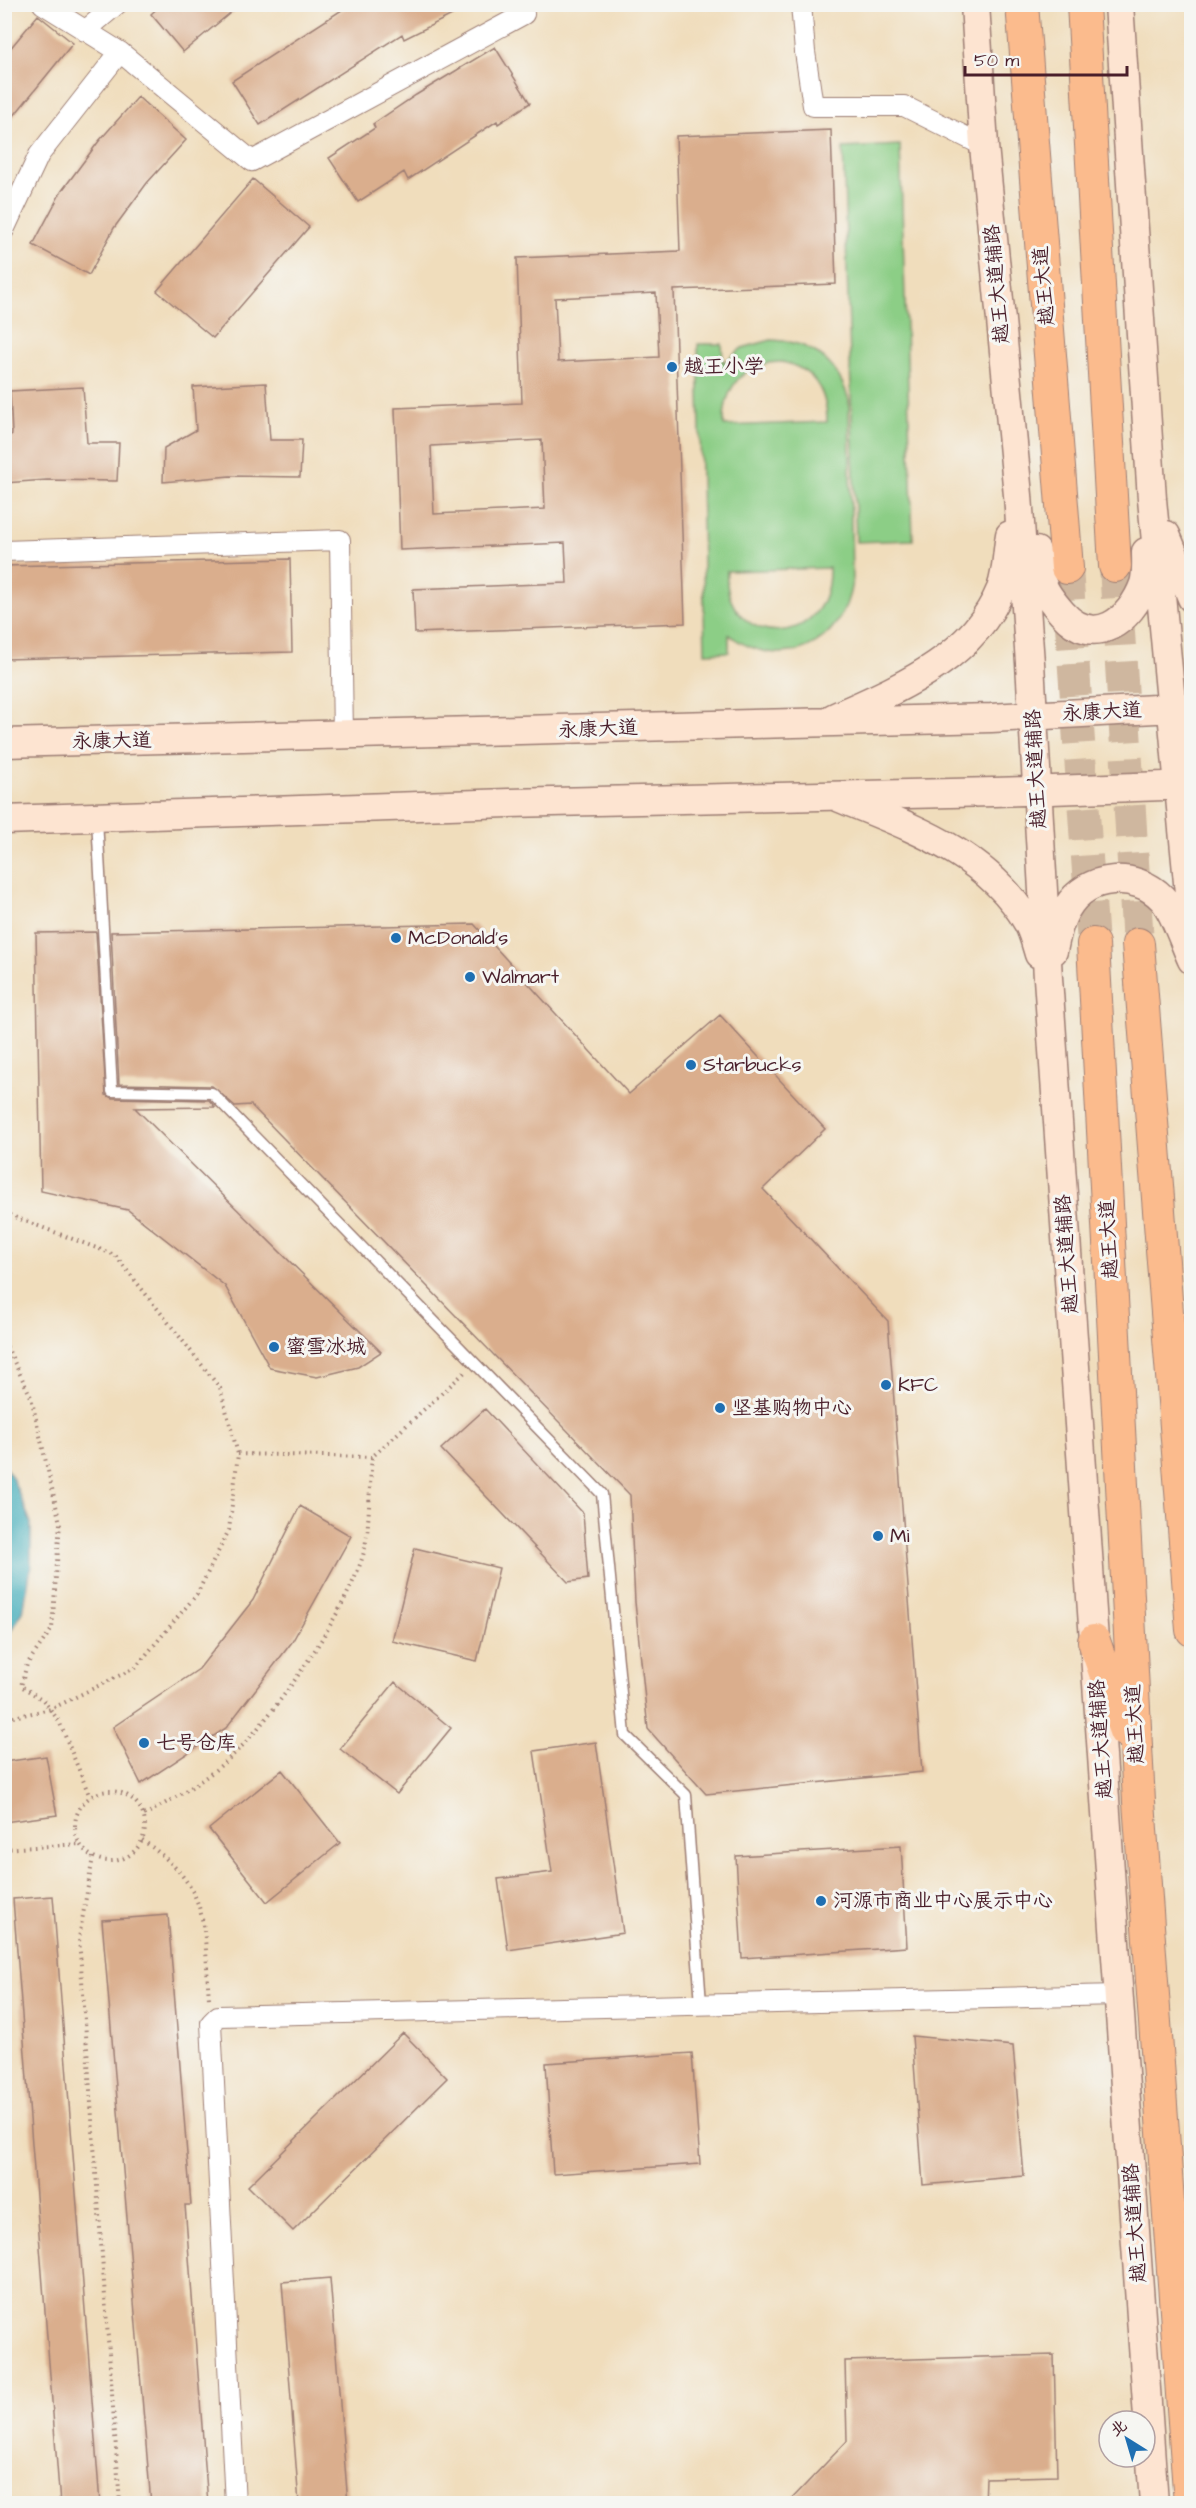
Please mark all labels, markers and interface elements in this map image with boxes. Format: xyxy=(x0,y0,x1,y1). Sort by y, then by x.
scale bar xyxy=(965,39,1127,77)
text: 50 m xyxy=(974,48,1019,73)
street label: 越王大道辅路 xyxy=(978,222,1016,345)
street label: 越王大道 xyxy=(1027,245,1061,327)
place label: 越王小学 xyxy=(684,353,764,381)
marker: 越王小学 xyxy=(665,360,679,374)
street label: 永康大道 xyxy=(1061,696,1143,728)
street label: 越王大道辅路 xyxy=(1019,707,1053,830)
street label: 永康大道 xyxy=(558,714,638,744)
street label: 永康大道 xyxy=(72,726,152,756)
place label: McDonald's xyxy=(408,924,508,952)
marker: McDonald's xyxy=(389,931,403,945)
place label: Walmart xyxy=(482,963,559,991)
marker: Walmart xyxy=(463,970,477,984)
place label: Starbucks xyxy=(703,1051,802,1079)
marker: Starbucks xyxy=(684,1058,698,1072)
street label: 越王大道辅路 xyxy=(1049,1192,1085,1315)
street label: 越王大道 xyxy=(1093,1198,1125,1280)
place label: 蜜雪冰城 xyxy=(286,1333,366,1361)
marker: 蜜雪冰城 xyxy=(267,1340,281,1354)
place label: KFC xyxy=(898,1371,938,1399)
marker: KFC xyxy=(879,1378,893,1392)
place label: 坚基购物中心 xyxy=(732,1394,852,1422)
marker: 坚基购物中心 xyxy=(713,1401,727,1415)
place label: Mi xyxy=(890,1522,910,1550)
marker: Mi xyxy=(871,1529,885,1543)
street label: 越王大道辅路 xyxy=(1083,1677,1119,1800)
street label: 越王大道 xyxy=(1119,1683,1151,1765)
place label: 七号仓库 xyxy=(156,1729,236,1757)
marker: 七号仓库 xyxy=(137,1736,151,1750)
place label: 河源市商业中心展示中心 xyxy=(833,1887,1053,1915)
marker: 河源市商业中心展示中心 xyxy=(814,1894,828,1908)
street label: 越王大道辅路 xyxy=(1117,2161,1153,2284)
north arrow xyxy=(1097,2409,1157,2469)
text: 北 xyxy=(1106,2414,1132,2441)

